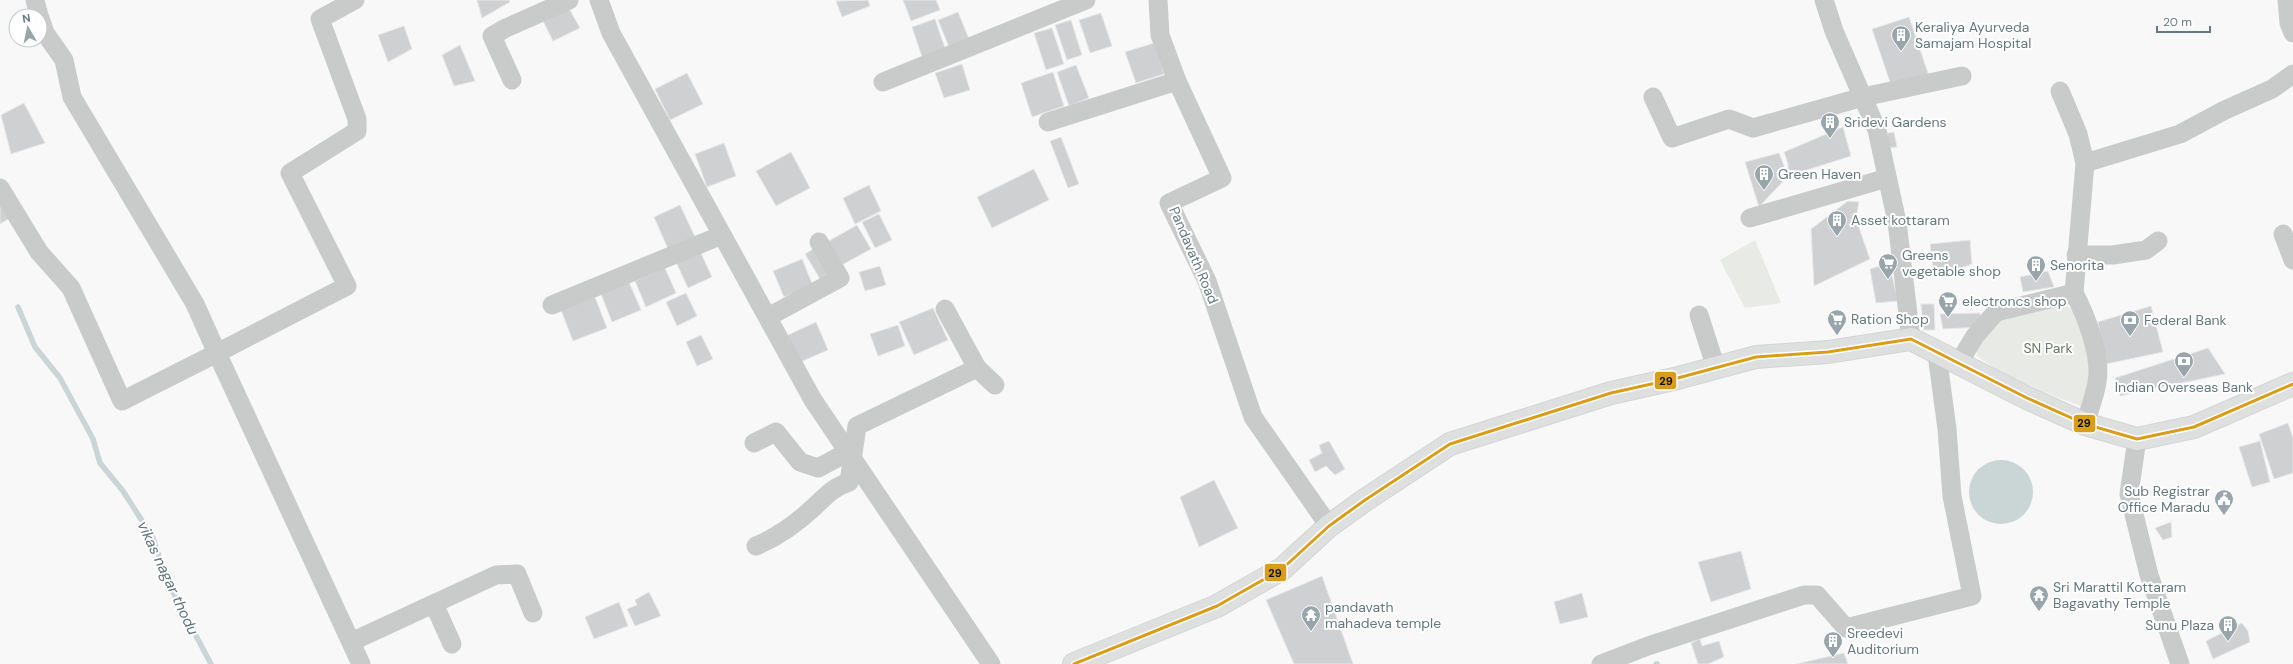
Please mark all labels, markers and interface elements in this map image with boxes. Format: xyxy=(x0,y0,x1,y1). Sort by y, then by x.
north arrow xyxy=(8,8,48,48)
scale bar xyxy=(2157,8,2210,34)
text: N xyxy=(21,11,31,26)
text: 20 m xyxy=(2163,14,2192,30)
place label: Keraliya Ayurveda Samajam Hospital xyxy=(1915,18,2031,52)
building icon: Keraliya Ayurveda Samajam Hospital xyxy=(1890,24,1912,52)
building icon: Sridevi Gardens xyxy=(1819,111,1841,139)
place label: Sridevi Gardens xyxy=(1844,113,1947,131)
building icon: Green Haven xyxy=(1753,163,1775,191)
place label: Green Haven xyxy=(1778,165,1861,183)
street label: Pandavath Road xyxy=(1165,204,1223,306)
building icon: Asset kottaram xyxy=(1826,209,1848,237)
place label: Asset kottaram xyxy=(1851,211,1950,229)
place label: Greens vegetable shop xyxy=(1902,246,2001,280)
supermarket icon: Greens vegetable shop xyxy=(1877,252,1899,280)
building icon: Senorita xyxy=(2025,254,2047,282)
place label: Senorita xyxy=(2050,256,2104,274)
supermarket icon: electroncs shop xyxy=(1937,290,1959,318)
place label: electroncs shop xyxy=(1962,292,2067,310)
supermarket icon: Ration Shop xyxy=(1826,308,1848,336)
bank icon: Federal Bank xyxy=(2119,309,2141,337)
place label: Ration Shop xyxy=(1851,310,1929,328)
place label: Federal Bank xyxy=(2144,311,2227,329)
park label: SN Park xyxy=(2023,339,2073,357)
bank icon: Indian Overseas Bank xyxy=(2173,350,2195,378)
line badge: 29 xyxy=(1654,371,1677,390)
text: 29 xyxy=(1659,374,1673,388)
place label: Indian Overseas Bank xyxy=(2115,378,2253,396)
line badge: 29 xyxy=(2073,414,2096,433)
text: 29 xyxy=(2077,416,2091,430)
place label: Sub Registrar Office Maradu xyxy=(2118,482,2210,516)
public building icon: Sub Registrar Office Maradu xyxy=(2213,488,2235,516)
water label: vikas nagar thodu xyxy=(133,518,203,639)
line badge: 29 xyxy=(1264,563,1287,582)
text: 29 xyxy=(1268,566,1282,580)
place label: Sri Marattil Kottaram Bagavathy Temple xyxy=(2053,578,2186,612)
temple icon: Sri Marattil Kottaram Bagavathy Temple xyxy=(2028,584,2050,612)
place label: pandavath mahadeva temple xyxy=(1325,598,1441,632)
temple icon: pandavath mahadeva temple xyxy=(1300,604,1322,632)
building icon: Sunu Plaza xyxy=(2217,614,2239,642)
place label: Sunu Plaza xyxy=(2145,616,2214,634)
place label: Sreedevi Auditorium xyxy=(1847,624,1919,658)
building icon: Sreedevi Auditorium xyxy=(1822,630,1844,658)

